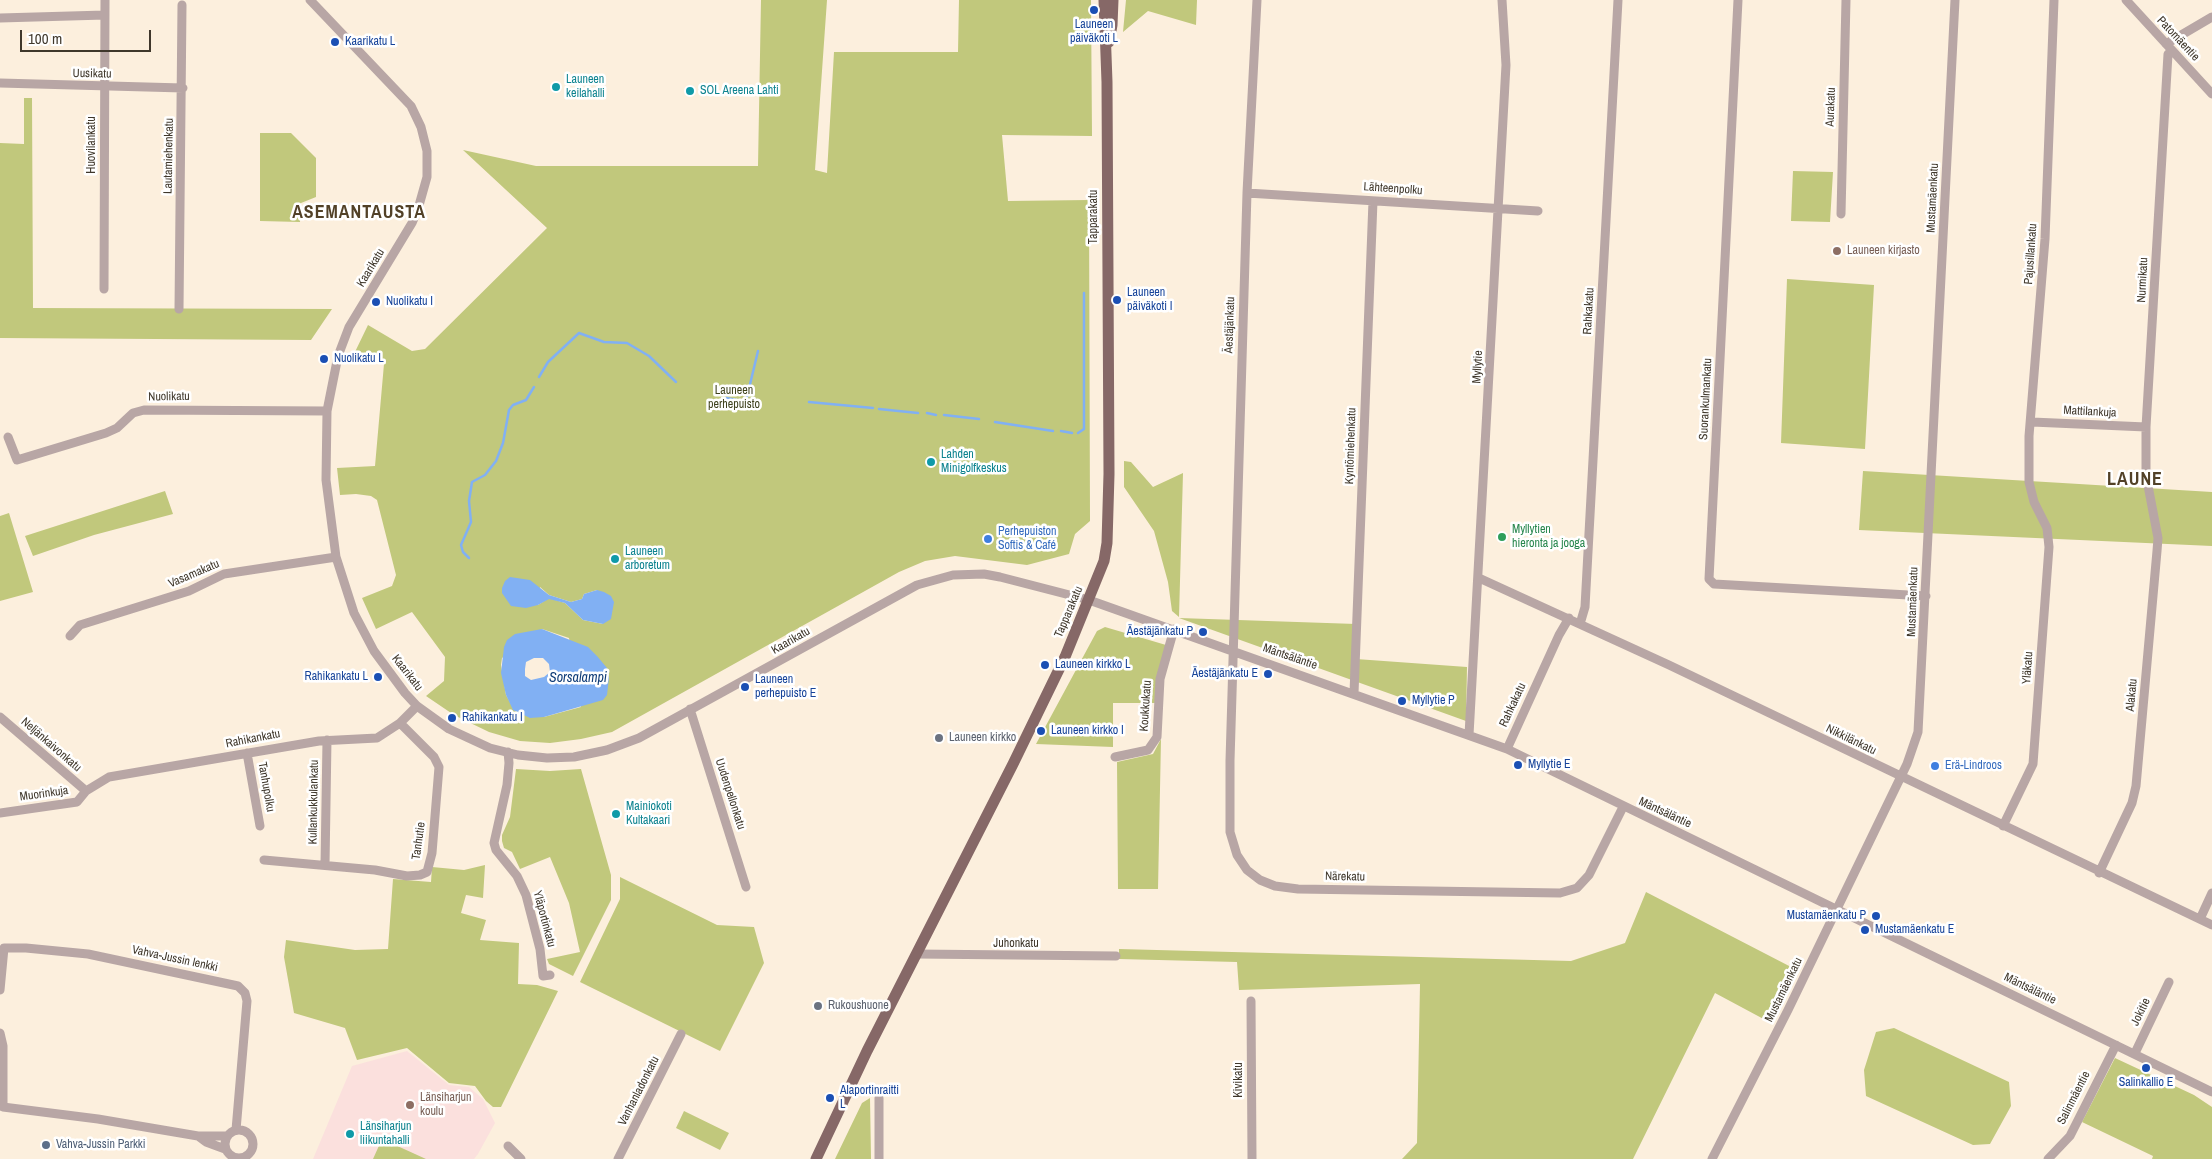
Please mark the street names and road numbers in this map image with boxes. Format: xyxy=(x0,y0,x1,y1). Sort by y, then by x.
street label: Patomäentie xyxy=(2154,14,2202,64)
street label: Uusikatu xyxy=(72,66,112,82)
street label: Aurakatu xyxy=(1823,87,1839,127)
street label: Huovilankatu xyxy=(85,116,99,174)
street label: Lautamiehenkatu xyxy=(161,118,177,194)
street label: Mustamäenkatu xyxy=(1924,163,1942,233)
street label: Lähteenpolku xyxy=(1363,180,1423,198)
street label: Tapparakatu xyxy=(1087,190,1101,244)
street label: Pajusillankatu xyxy=(2022,223,2040,285)
street label: Kaarikatu xyxy=(354,246,388,290)
street label: Nurmikatu xyxy=(2135,257,2151,303)
street label: Rahkakatu xyxy=(1581,287,1597,335)
street label: Äestäjänkatu xyxy=(1222,296,1238,354)
street label: Myllytie xyxy=(1470,350,1486,384)
street label: Suorankulmankatu xyxy=(1697,358,1715,440)
street label: Nuolikatu xyxy=(148,389,190,405)
street label: Mattilankuja xyxy=(2063,403,2117,421)
street label: Kyntömiehenkatu xyxy=(1342,407,1360,485)
street label: Vasamakatu xyxy=(166,557,222,591)
street label: Mustamäenkatu xyxy=(1905,567,1921,637)
street label: Tapparakatu xyxy=(1052,584,1086,640)
street label: Kaarikatu xyxy=(769,624,813,658)
street label: Mäntsäläntie xyxy=(1261,641,1319,673)
street label: Yläkatu xyxy=(2020,651,2036,685)
street label: Kaarikatu xyxy=(388,652,426,694)
street label: Alakatu xyxy=(2123,678,2141,712)
street label: Koukkukatu xyxy=(1137,680,1155,732)
street label: Rahkakatu xyxy=(1497,681,1529,729)
street label: Neljänkaivonkatu xyxy=(18,715,84,775)
street label: Nikkilänkatu xyxy=(1824,722,1878,758)
street label: Rahikankatu xyxy=(225,727,281,751)
street label: Uudenpellonkatu xyxy=(712,757,748,831)
street label: Kullankukkulankatu xyxy=(306,759,322,845)
street label: Tanhupolku xyxy=(255,761,277,813)
street label: Muorinkuja xyxy=(19,783,69,805)
street label: Mäntsäläntie xyxy=(1636,795,1694,831)
street label: Tanhutie xyxy=(409,821,429,861)
street label: Närekatu xyxy=(1325,869,1365,885)
street label: Yläportinkatu xyxy=(530,889,558,949)
street label: Juhonkatu xyxy=(993,937,1039,951)
street label: Vahva-Jussin lenkki xyxy=(131,943,219,975)
street label: Mustamäenkatu xyxy=(1762,955,1806,1025)
street label: Mäntsäläntie xyxy=(2002,970,2058,1008)
street label: Jokitie xyxy=(2128,996,2154,1028)
street label: Vanhanladonkatu xyxy=(615,1054,663,1128)
street label: Kivikatu xyxy=(1232,1062,1246,1098)
street label: Salinmäentie xyxy=(2054,1069,2094,1127)

